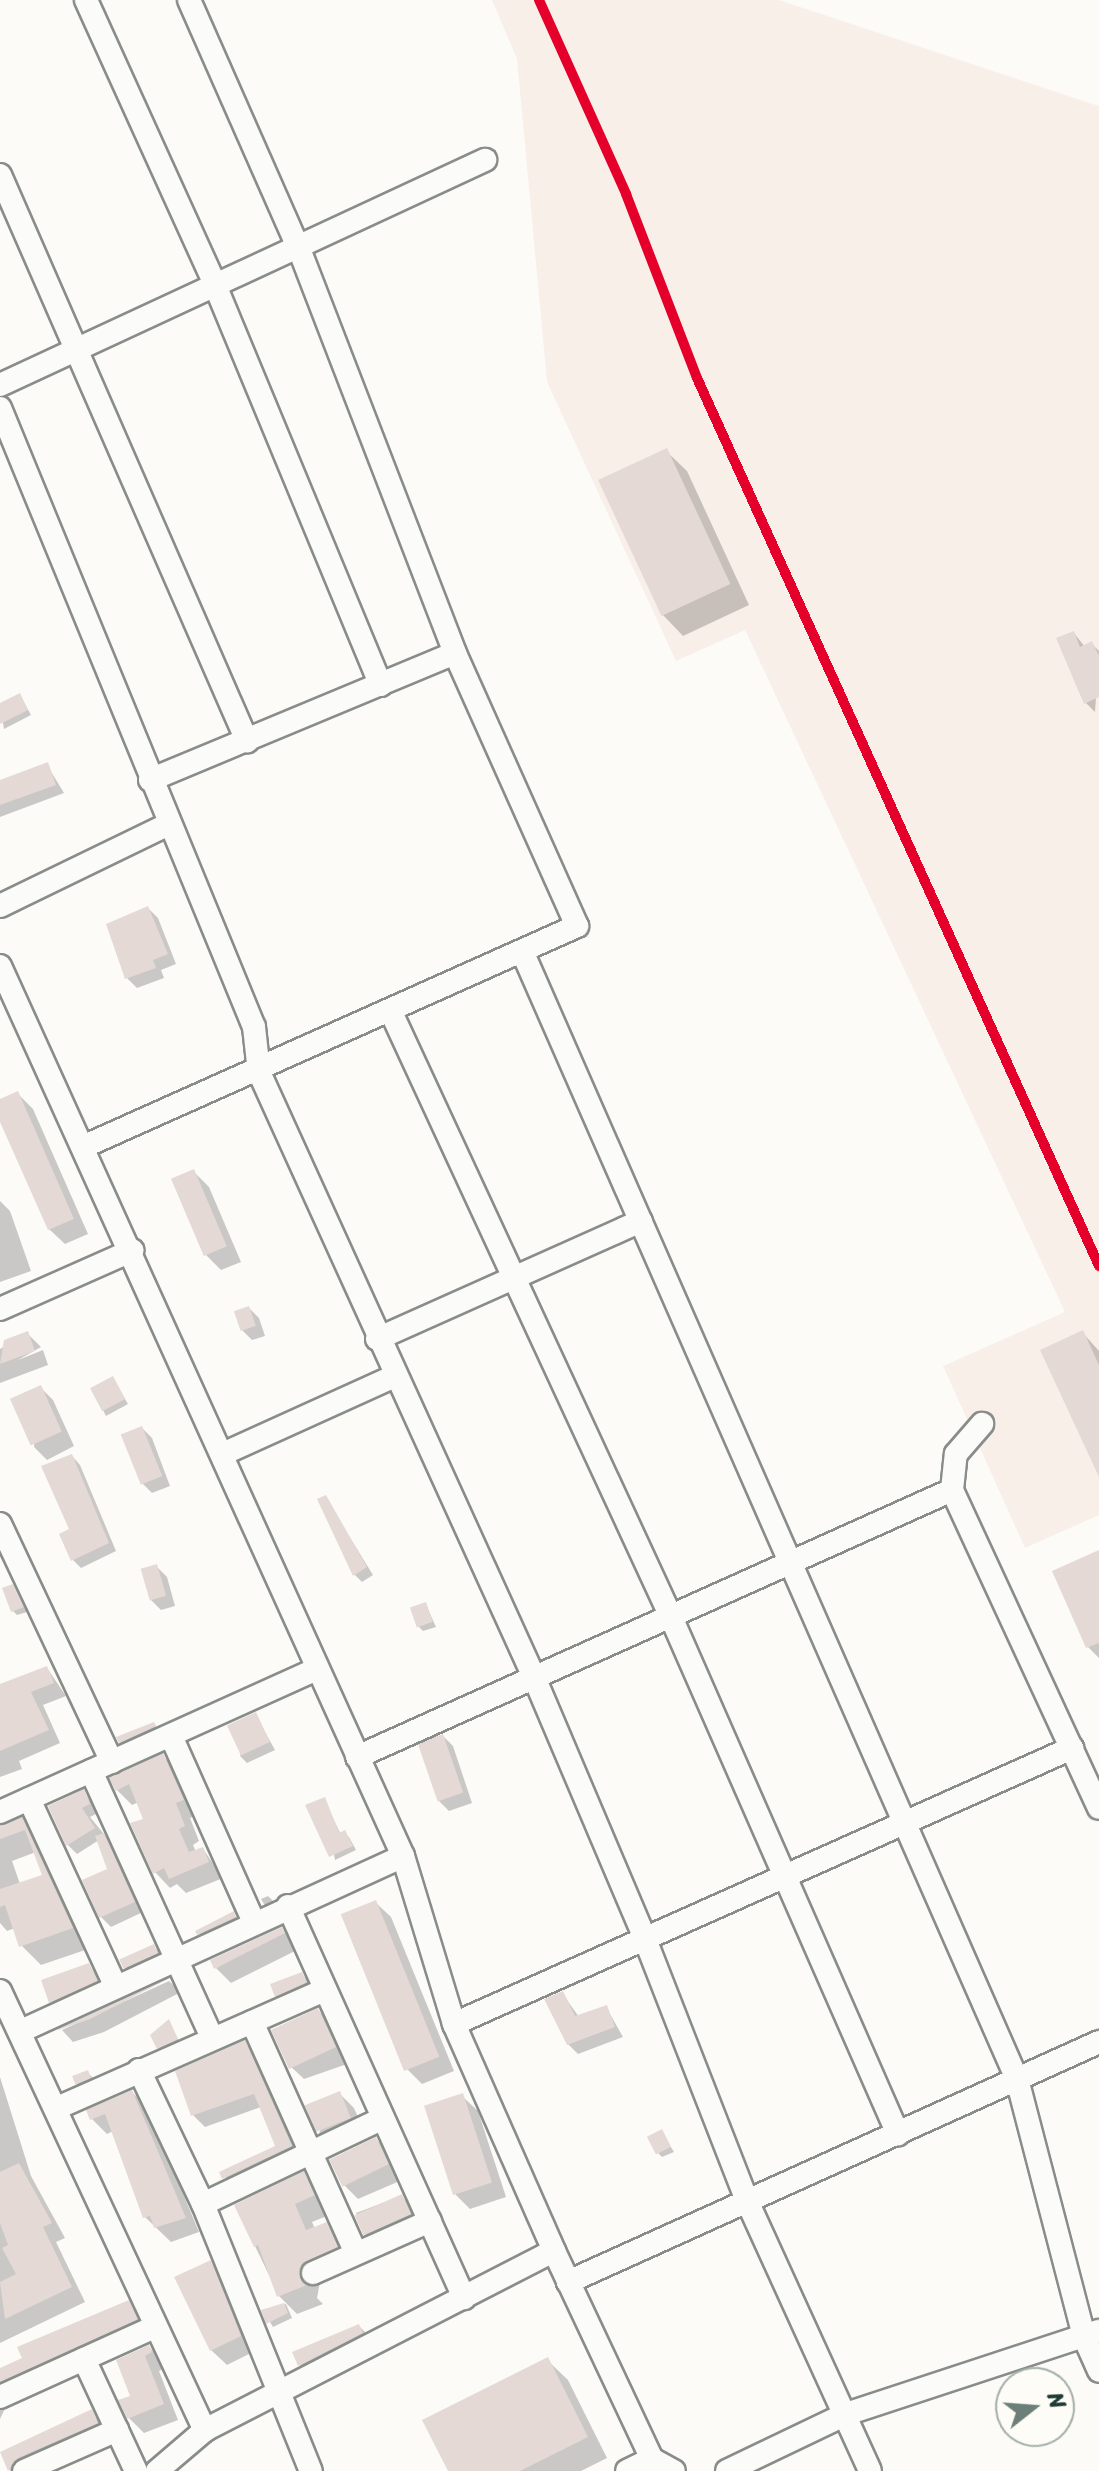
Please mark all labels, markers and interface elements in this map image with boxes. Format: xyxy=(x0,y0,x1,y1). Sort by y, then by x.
north arrow xyxy=(995,2367,1075,2447)
text: N xyxy=(1036,2387,1077,2413)

